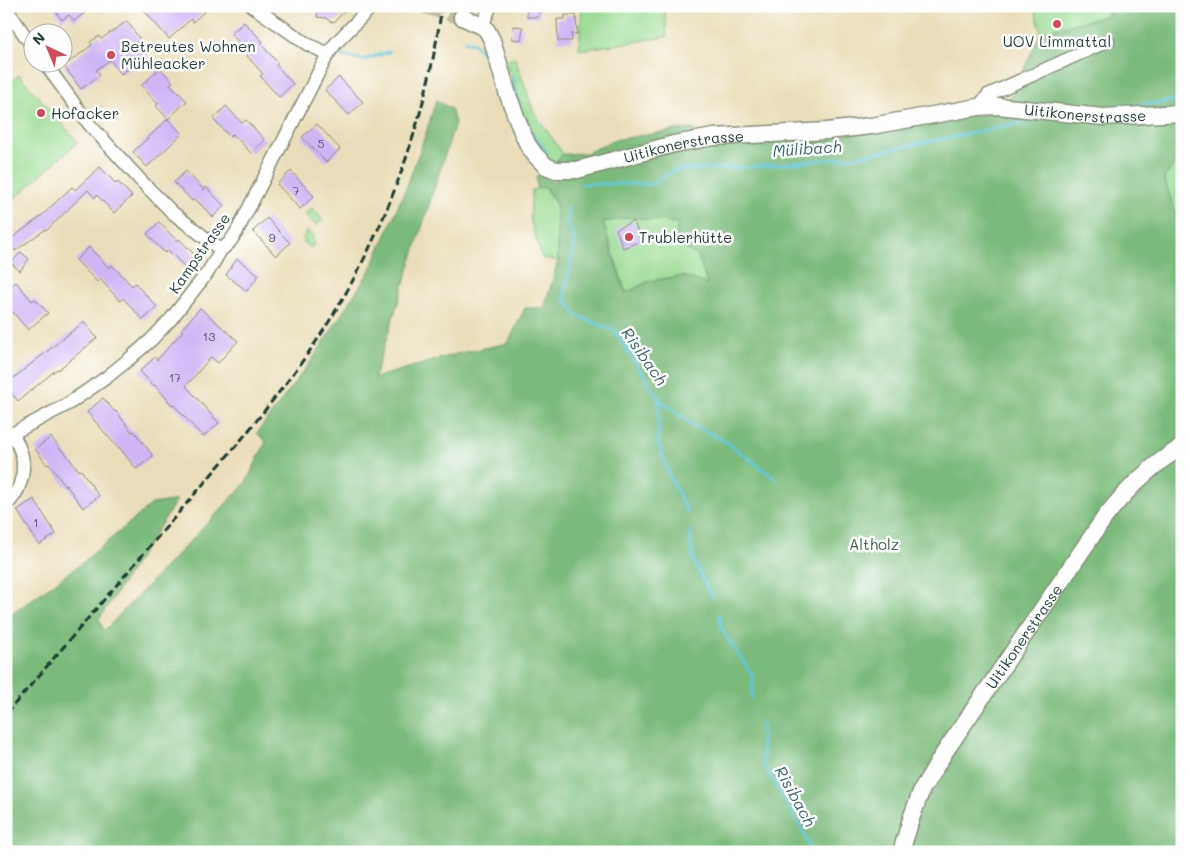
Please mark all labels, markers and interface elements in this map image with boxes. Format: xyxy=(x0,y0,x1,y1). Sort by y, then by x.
marker: UOV Limmattal xyxy=(1051,18,1063,30)
north arrow xyxy=(22,22,72,72)
text: N xyxy=(28,28,49,49)
place label: UOV Limmattal xyxy=(1003,31,1111,51)
place label: Betreutes Wohnen Mühleacker xyxy=(121,36,256,73)
marker: Betreutes Wohnen Mühleacker xyxy=(105,49,117,61)
street label: Uitikonerstrasse xyxy=(1023,99,1147,127)
place label: Hofacker xyxy=(51,103,119,123)
marker: Hofacker xyxy=(35,107,47,119)
street label: Uitikonerstrasse xyxy=(621,125,745,167)
house number: 5 xyxy=(318,135,325,151)
water label: Mülibach xyxy=(772,135,842,161)
house number: 7 xyxy=(293,182,300,198)
street label: Kampstrasse xyxy=(164,209,234,297)
place label: Trublerhütte xyxy=(639,227,732,247)
house number: 9 xyxy=(268,229,276,245)
marker: Trublerhütte xyxy=(623,231,635,243)
water label: Risibach xyxy=(617,323,673,389)
house number: 13 xyxy=(203,328,215,344)
house number: 17 xyxy=(169,369,181,385)
house number: 1 xyxy=(33,514,39,530)
park label: Altholz xyxy=(849,534,899,554)
street label: Uitikonerstrasse xyxy=(981,580,1066,692)
water label: Risibach xyxy=(771,762,821,830)

